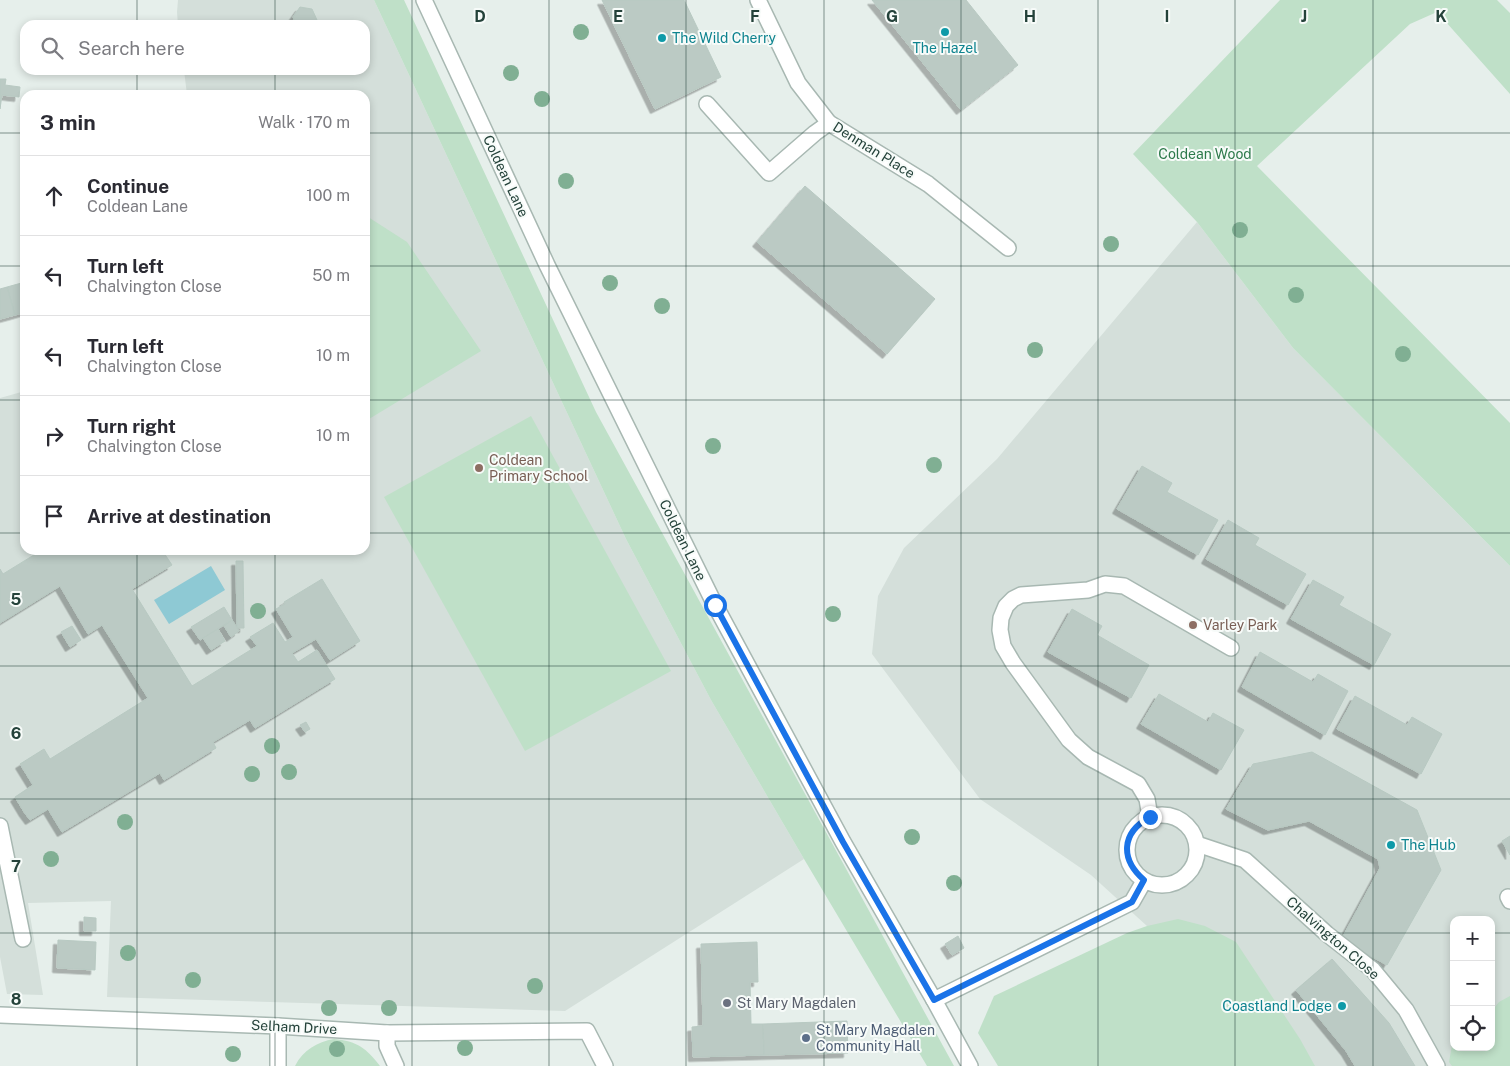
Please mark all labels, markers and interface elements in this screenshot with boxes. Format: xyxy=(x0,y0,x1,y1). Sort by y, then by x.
text: D xyxy=(474,7,486,26)
text: E xyxy=(613,7,623,26)
text: F xyxy=(750,7,760,26)
text: G xyxy=(886,7,898,26)
text: H xyxy=(1024,7,1036,26)
text: I xyxy=(1165,7,1169,26)
text: J xyxy=(1301,7,1307,26)
text: K xyxy=(1435,7,1447,26)
search box xyxy=(20,20,370,75)
marker: The Hazel xyxy=(939,26,951,38)
place label: The Wild Cherry xyxy=(672,30,777,46)
marker: The Wild Cherry xyxy=(656,32,668,44)
icon: search xyxy=(38,34,66,62)
text: Search here xyxy=(78,37,185,59)
place label: The Hazel xyxy=(913,40,977,56)
text: 3 min xyxy=(40,110,96,135)
text: Walk · 170 m xyxy=(258,113,350,132)
street label: Denman Place xyxy=(830,118,918,182)
street label: Coldean Lane xyxy=(480,133,532,220)
park label: Coldean Wood xyxy=(1158,146,1252,162)
text: Continue xyxy=(87,175,169,197)
icon: ahead xyxy=(40,182,68,210)
text: 100 m xyxy=(306,186,350,205)
text: Coldean Lane xyxy=(87,197,188,216)
text: Turn left xyxy=(87,255,164,277)
icon: left xyxy=(40,262,68,290)
text: 50 m xyxy=(312,266,350,285)
text: Chalvington Close xyxy=(87,277,222,296)
text: Turn left xyxy=(87,335,164,357)
icon: left xyxy=(40,342,68,370)
text: 10 m xyxy=(316,346,350,365)
text: Chalvington Close xyxy=(87,357,222,376)
text: Turn right xyxy=(87,415,176,437)
icon: right xyxy=(40,422,68,450)
text: 10 m xyxy=(316,426,350,445)
text: Chalvington Close xyxy=(87,437,222,456)
place label: Coldean Primary School xyxy=(489,452,588,484)
marker: Coldean Primary School xyxy=(473,462,485,474)
street label: Coldean Lane xyxy=(656,497,710,583)
icon: arrive xyxy=(40,502,68,530)
text: Arrive at destination xyxy=(87,505,271,527)
text: 5 xyxy=(11,590,22,609)
route start xyxy=(704,594,727,617)
place label: Varley Park xyxy=(1203,617,1278,633)
marker: Varley Park xyxy=(1187,619,1199,631)
text: 6 xyxy=(11,724,21,743)
route end xyxy=(1139,806,1162,829)
place label: The Hub xyxy=(1401,837,1456,853)
marker: The Hub xyxy=(1385,839,1397,851)
text: 7 xyxy=(11,857,21,876)
street label: Chalvington Close xyxy=(1283,893,1383,983)
map controls xyxy=(1450,916,1495,1051)
button: + xyxy=(1450,916,1495,961)
button: − xyxy=(1450,961,1495,1006)
text: 8 xyxy=(11,990,22,1009)
place label: St Mary Magdalen xyxy=(737,995,856,1011)
marker: St Mary Magdalen xyxy=(721,997,733,1009)
place label: Coastland Lodge xyxy=(1222,998,1332,1014)
marker: Coastland Lodge xyxy=(1336,1000,1348,1012)
button: locate xyxy=(1450,1006,1495,1051)
street label: Selham Drive xyxy=(250,1017,338,1037)
place label: St Mary Magdalen Community Hall xyxy=(816,1022,935,1054)
marker: St Mary Magdalen Community Hall xyxy=(800,1032,812,1044)

